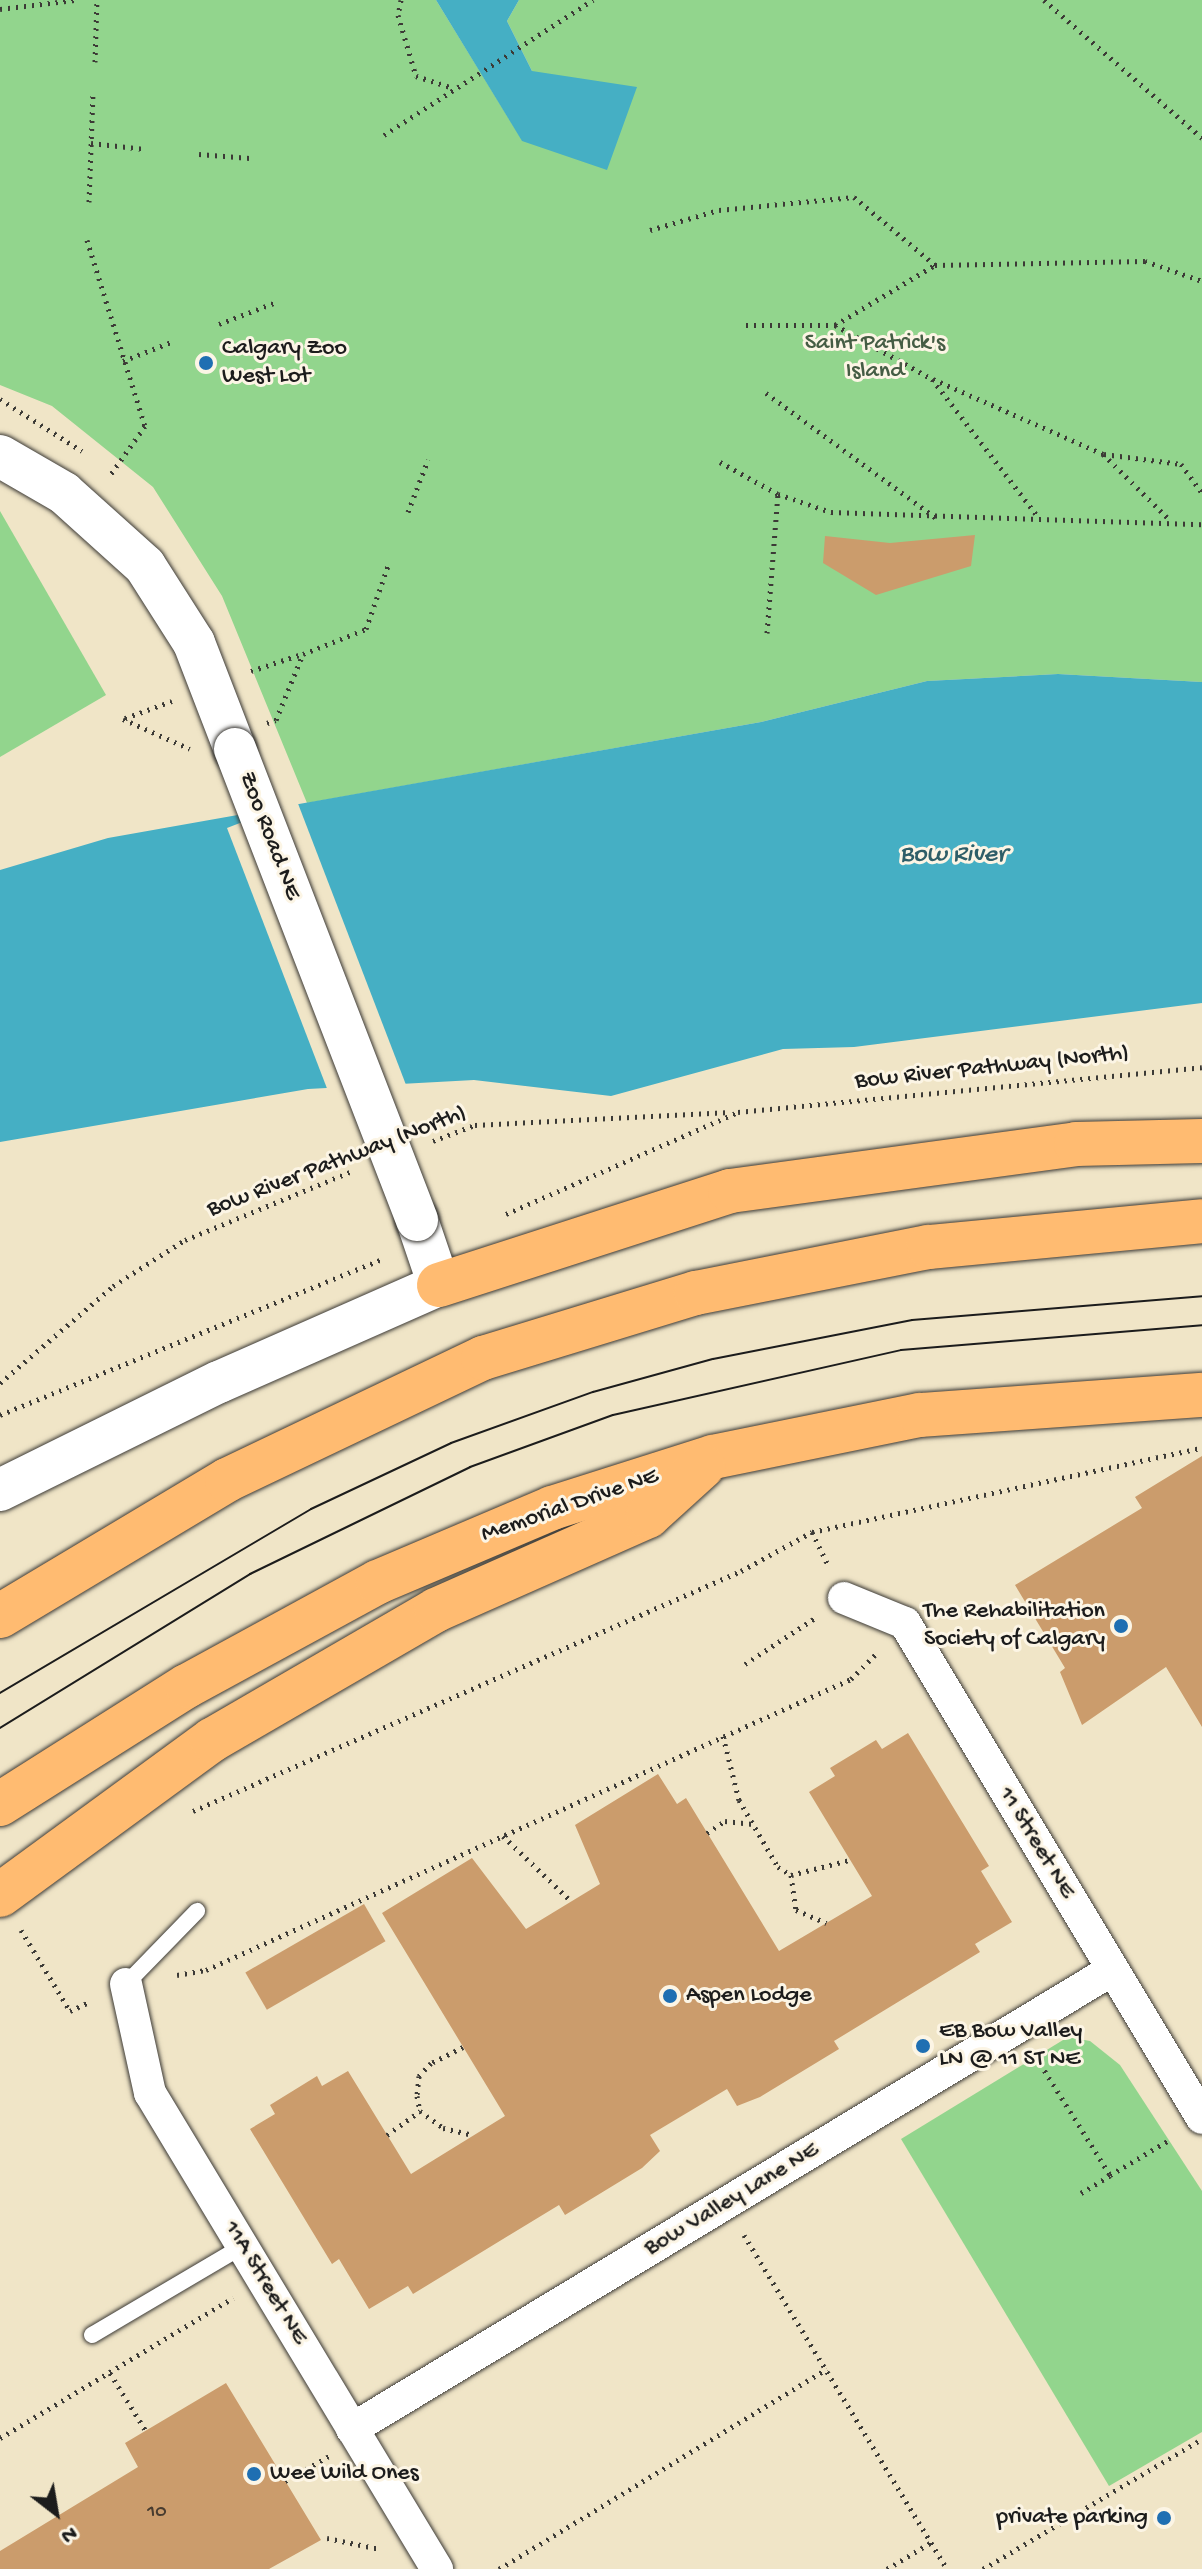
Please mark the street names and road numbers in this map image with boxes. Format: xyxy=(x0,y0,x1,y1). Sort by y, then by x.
street label: Zoo Road NE xyxy=(231,768,307,904)
street label: Bow River Pathway (North) xyxy=(853,1039,1131,1097)
street label: Bow River Pathway (North) xyxy=(203,1099,471,1225)
street label: Memorial Drive NE xyxy=(478,1462,662,1550)
street label: 11 Street NE xyxy=(991,1782,1081,1904)
street label: Bow Valley Lane NE xyxy=(640,2137,824,2263)
street label: 11A Street NE xyxy=(217,2216,313,2350)

